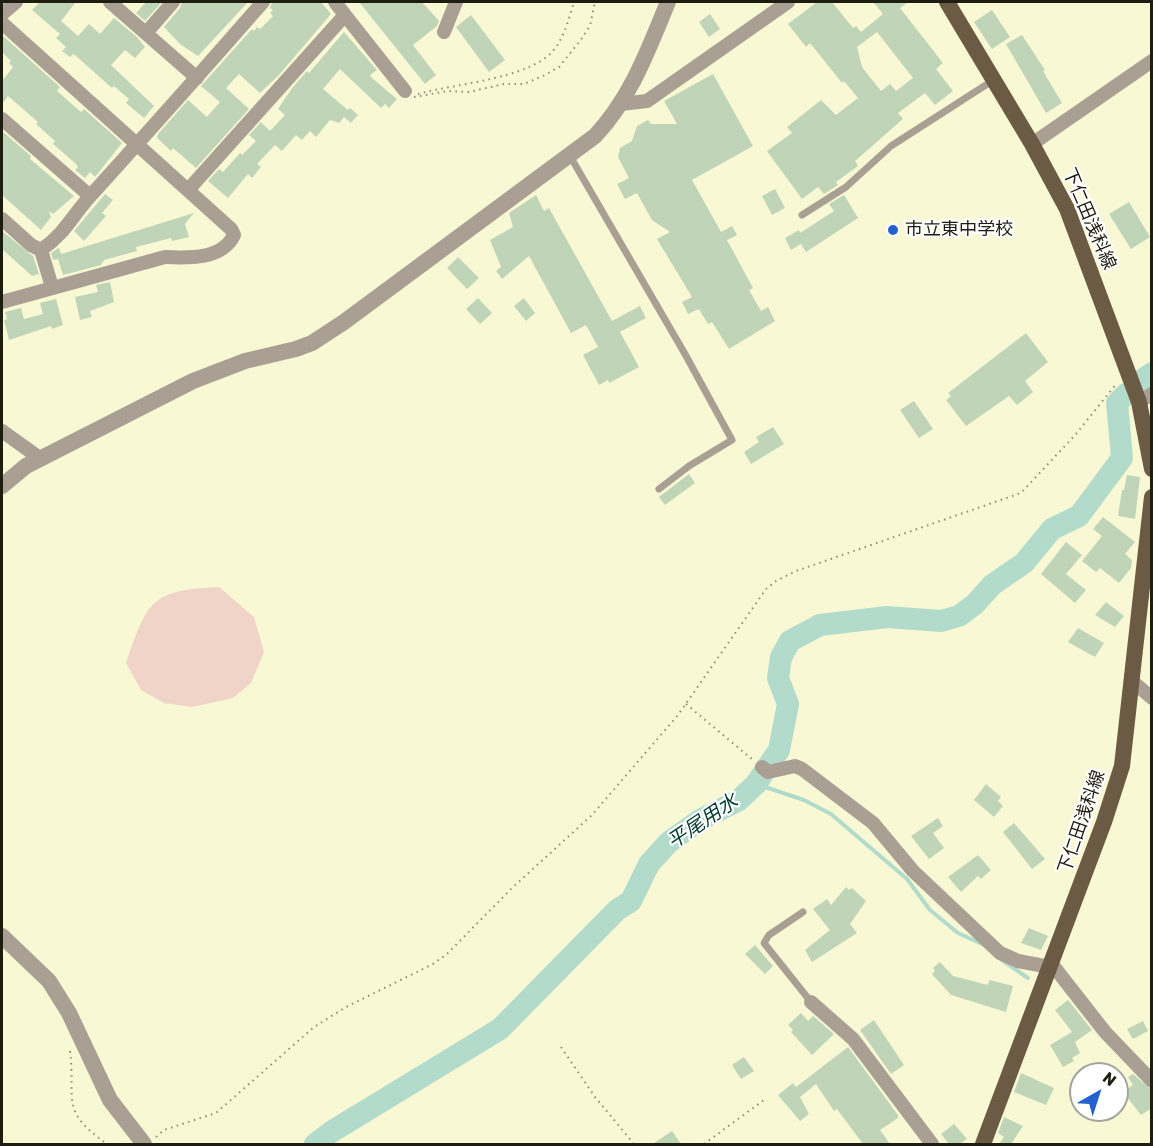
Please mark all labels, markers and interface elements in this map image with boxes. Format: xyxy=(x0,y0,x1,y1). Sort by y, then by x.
street label: 下仁田浅科線 xyxy=(1058,165,1120,273)
place label: 市立東中学校 xyxy=(905,219,1013,241)
marker: 市立東中学校 xyxy=(886,223,900,237)
street label: 下仁田浅科線 xyxy=(1054,767,1110,877)
water label: 平尾用水 xyxy=(663,790,743,854)
north arrow xyxy=(1069,1062,1129,1122)
text: N xyxy=(1099,1068,1120,1090)

